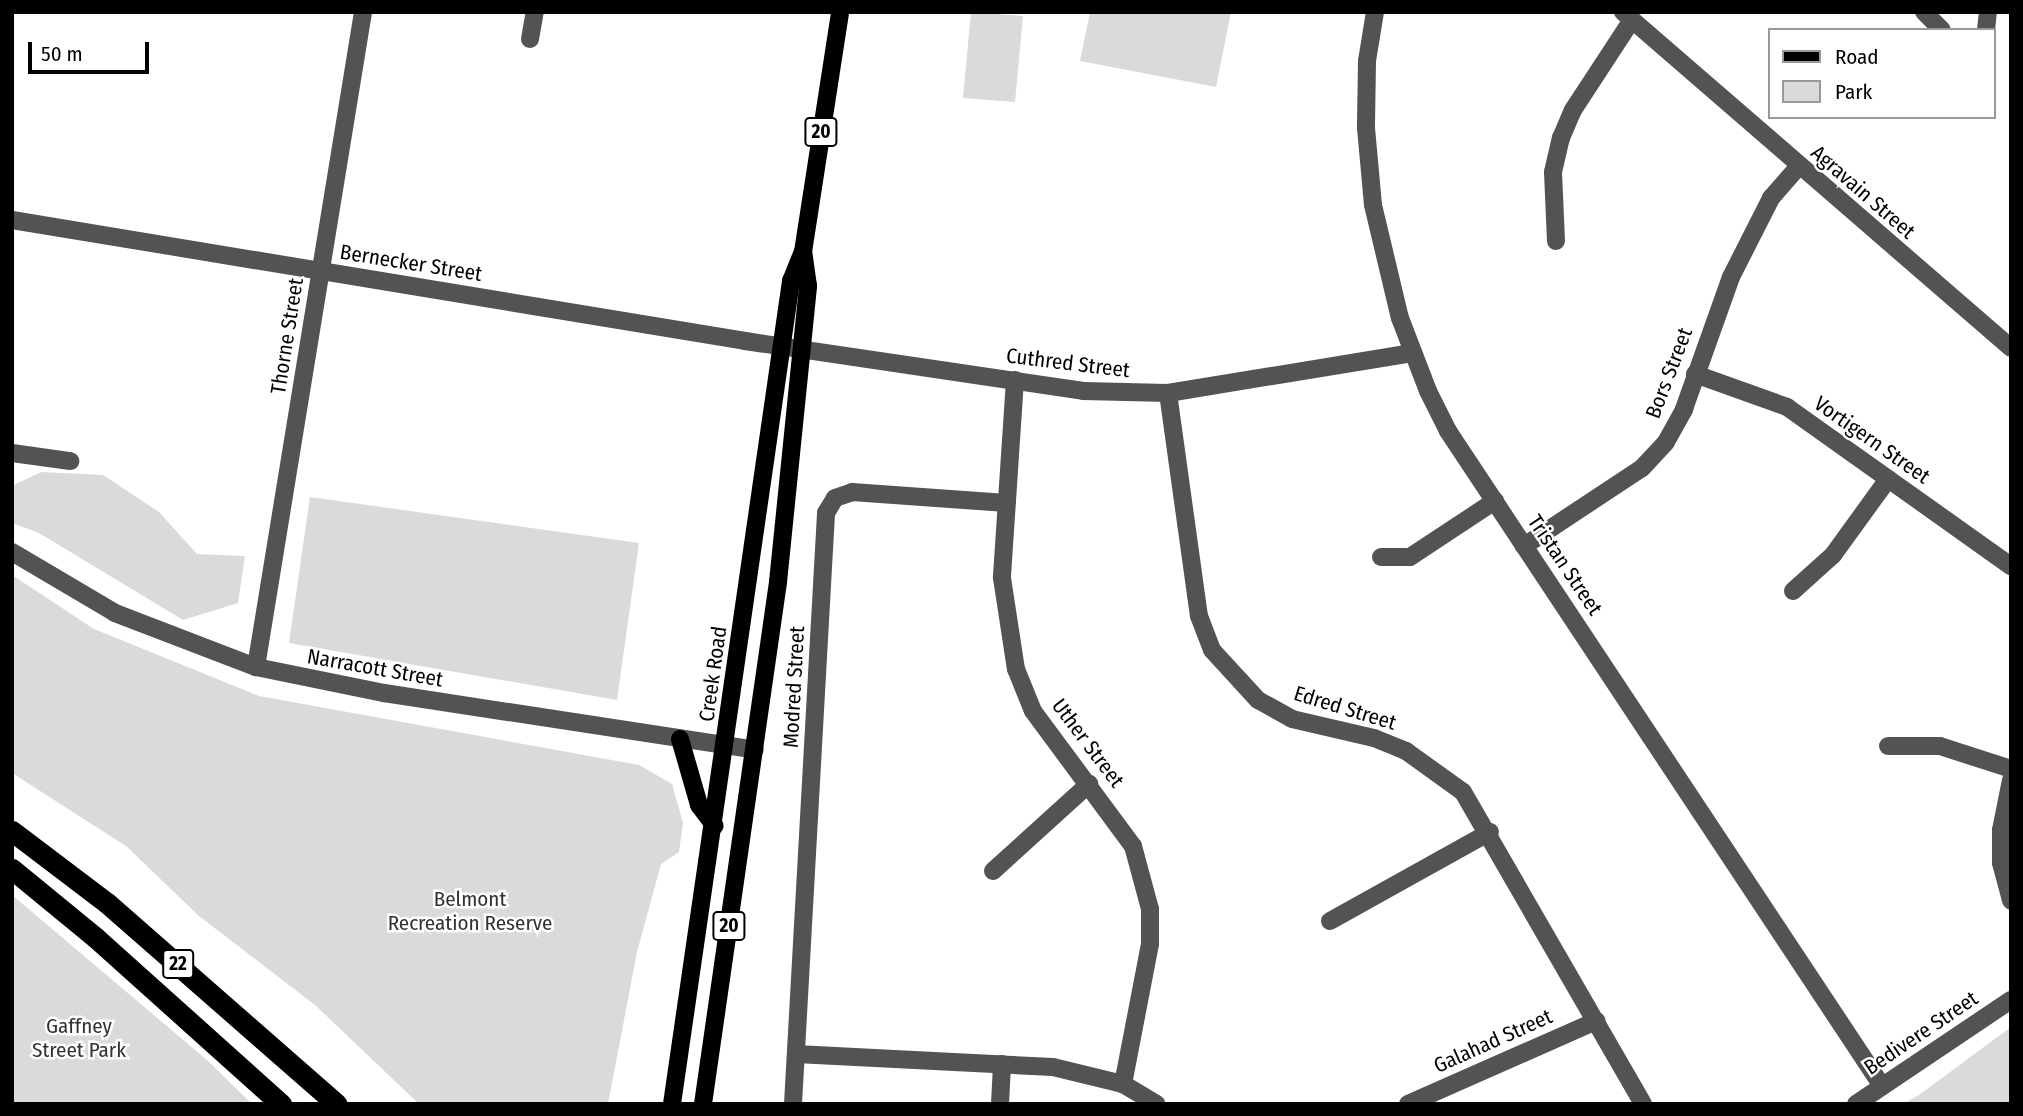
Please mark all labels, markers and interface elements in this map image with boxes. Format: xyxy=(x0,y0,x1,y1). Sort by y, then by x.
scale bar xyxy=(32,28,152,72)
legend xyxy=(1768,28,1995,119)
text: 50 m xyxy=(41,41,83,67)
text: Road xyxy=(1835,44,1879,70)
text: Park xyxy=(1835,79,1872,105)
road number: 20 xyxy=(804,116,838,148)
street label: Agravain Street xyxy=(1806,140,1920,244)
street label: Bernecker Street xyxy=(338,239,484,287)
street label: Thorne Street xyxy=(265,276,309,396)
street label: Bors Street xyxy=(1640,324,1698,422)
street label: Cuthred Street xyxy=(1005,343,1131,383)
street label: Vortigern Street xyxy=(1809,391,1935,489)
street label: Tristan Street xyxy=(1522,510,1608,620)
street label: Creek Road xyxy=(694,625,732,723)
street label: Modred Street xyxy=(778,625,810,749)
street label: Narracott Street xyxy=(305,644,445,692)
street label: Edred Street xyxy=(1291,681,1399,735)
street label: Uther Street xyxy=(1046,694,1130,792)
park label: Belmont Recreation Reserve xyxy=(388,886,552,936)
road number: 20 xyxy=(712,910,746,942)
road number: 22 xyxy=(160,948,196,980)
street label: Bedivere Street xyxy=(1859,986,1983,1080)
street label: Galahad Street xyxy=(1430,1004,1556,1078)
park label: Gaffney Street Park xyxy=(32,1013,126,1063)

